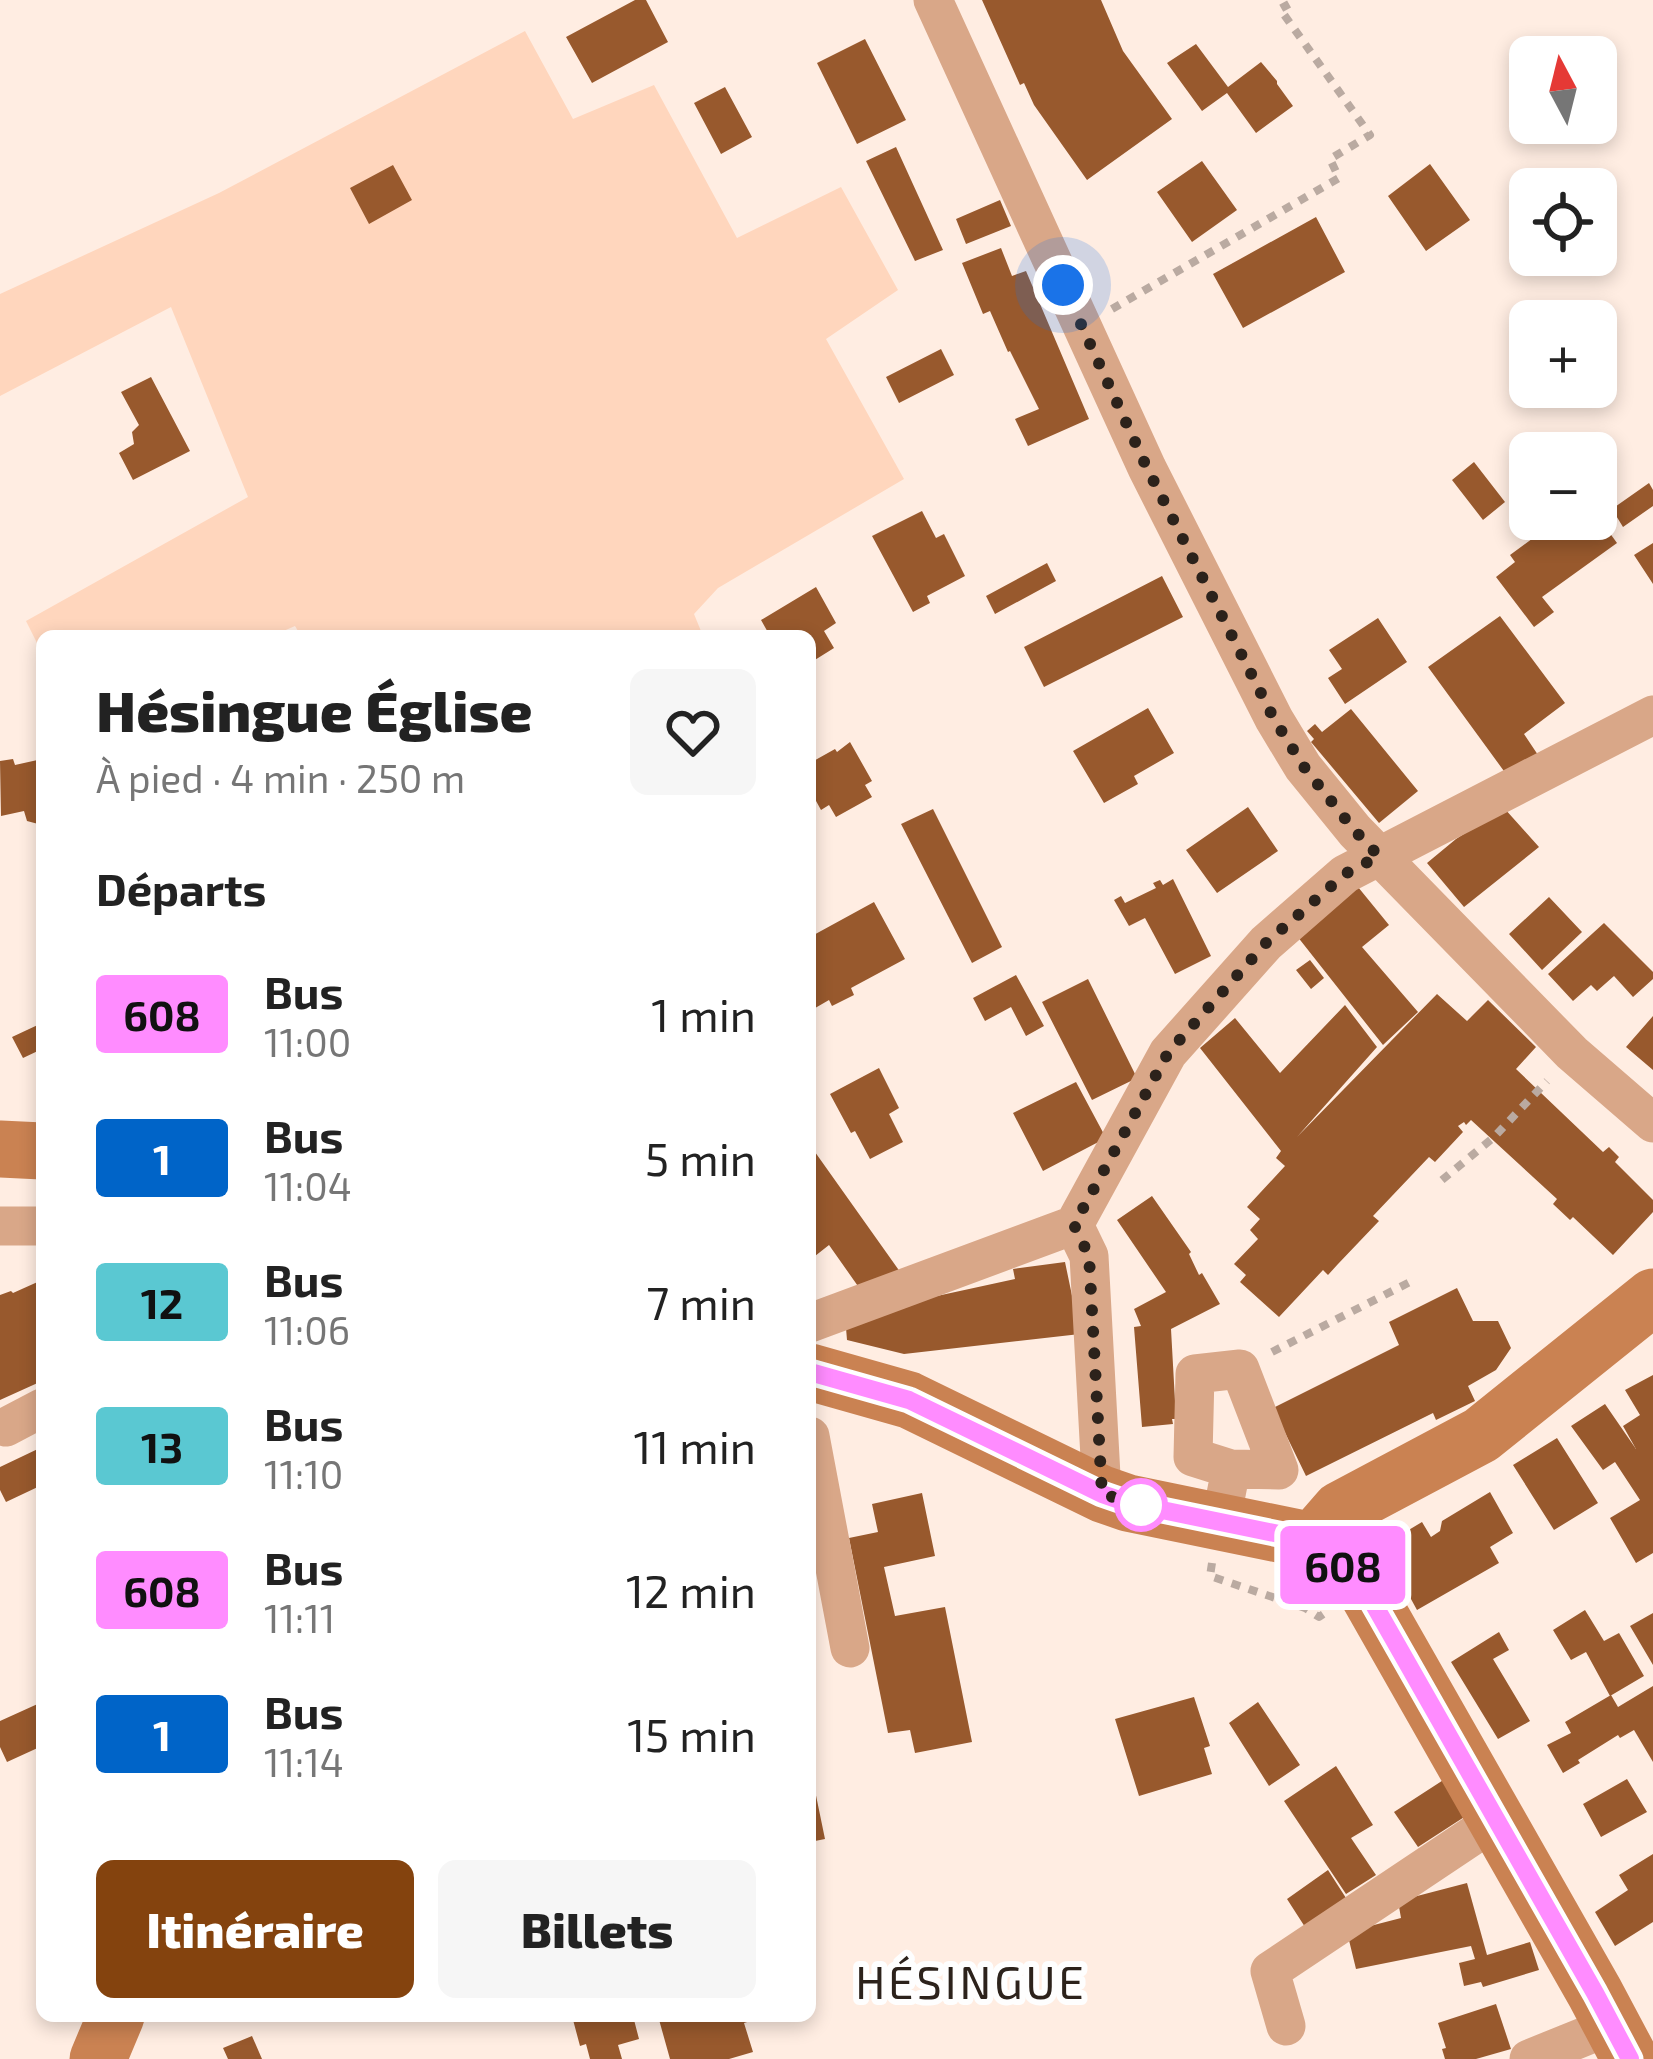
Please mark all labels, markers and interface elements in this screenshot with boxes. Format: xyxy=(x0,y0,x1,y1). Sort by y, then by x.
north arrow xyxy=(1509,36,1617,144)
map controls xyxy=(1509,36,1617,540)
button: locate xyxy=(1509,168,1617,276)
your location xyxy=(1033,255,1093,315)
button: + xyxy=(1509,300,1617,408)
button: − xyxy=(1509,432,1617,540)
button: heart xyxy=(630,669,756,795)
text: Hésingue Église xyxy=(96,675,532,743)
text: À pied · 4 min · 250 m xyxy=(96,754,465,801)
text: Départs xyxy=(96,861,266,915)
text: Bus xyxy=(264,964,343,1018)
text: 1 min xyxy=(651,987,756,1041)
text: 608 xyxy=(123,989,201,1039)
text: 11:00 xyxy=(264,1018,351,1065)
text: Bus xyxy=(264,1108,343,1162)
text: 5 min xyxy=(645,1131,756,1185)
text: 1 xyxy=(153,1133,171,1183)
text: 11:04 xyxy=(264,1162,352,1209)
text: Bus xyxy=(264,1252,343,1306)
text: 7 min xyxy=(646,1275,756,1329)
text: 12 xyxy=(141,1277,183,1327)
text: 11:06 xyxy=(264,1306,350,1353)
text: Bus xyxy=(264,1396,343,1450)
text: 11 min xyxy=(633,1419,756,1473)
text: 13 xyxy=(141,1421,183,1471)
text: 11:10 xyxy=(264,1450,343,1497)
unlabelled marker xyxy=(1116,1480,1166,1530)
line badge: 608 xyxy=(1274,1526,1412,1604)
text: Bus xyxy=(264,1540,343,1594)
text: 608 xyxy=(1304,1540,1382,1590)
text: 12 min xyxy=(626,1563,756,1617)
text: 608 xyxy=(123,1565,201,1615)
text: 11:11 xyxy=(264,1594,335,1641)
text: Bus xyxy=(264,1684,343,1738)
text: 15 min xyxy=(627,1707,756,1761)
text: 1 xyxy=(153,1709,171,1759)
text: 11:14 xyxy=(264,1738,344,1785)
button: Itinéraire xyxy=(96,1860,414,1998)
button: Billets xyxy=(438,1860,756,1998)
district label: HÉSINGUE xyxy=(855,1954,1087,2008)

